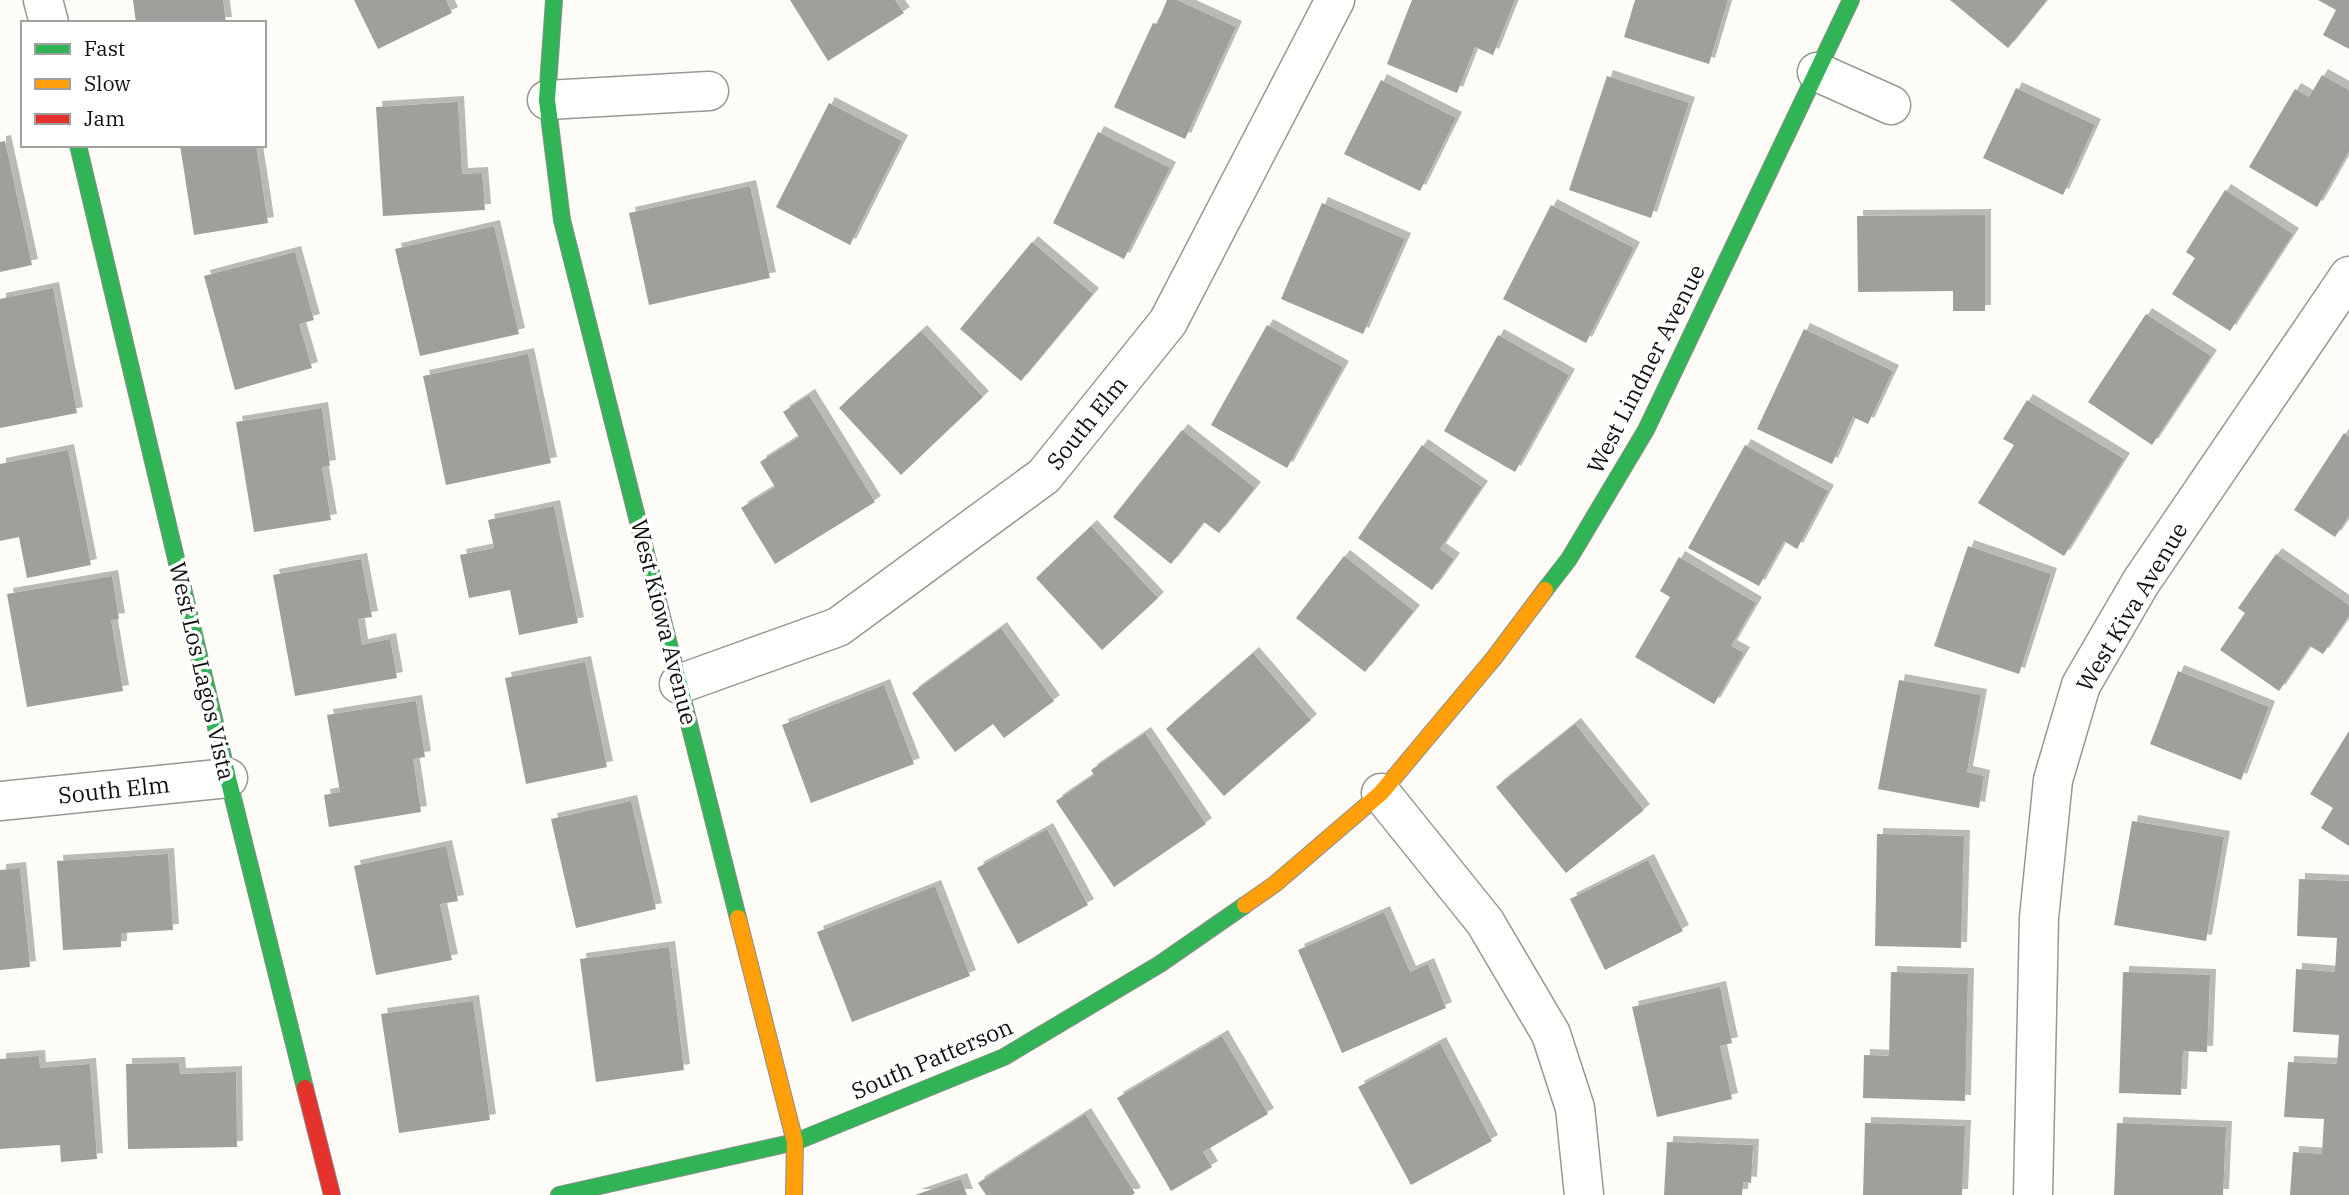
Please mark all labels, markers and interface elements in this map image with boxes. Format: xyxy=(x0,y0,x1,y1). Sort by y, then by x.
legend xyxy=(21,21,266,147)
text: Fast xyxy=(84,34,125,62)
text: Slow xyxy=(84,69,131,97)
text: Jam xyxy=(84,104,125,132)
street label: West Lindner Avenue xyxy=(1579,259,1711,478)
street label: South Elm xyxy=(1039,369,1133,475)
street label: West Kiowa Avenue xyxy=(625,516,705,728)
street label: West Kiva Avenue xyxy=(2069,516,2194,697)
street label: West Los Lagos Vista xyxy=(163,559,243,783)
street label: South Elm xyxy=(57,768,171,810)
street label: South Patterson xyxy=(846,1011,1017,1106)

